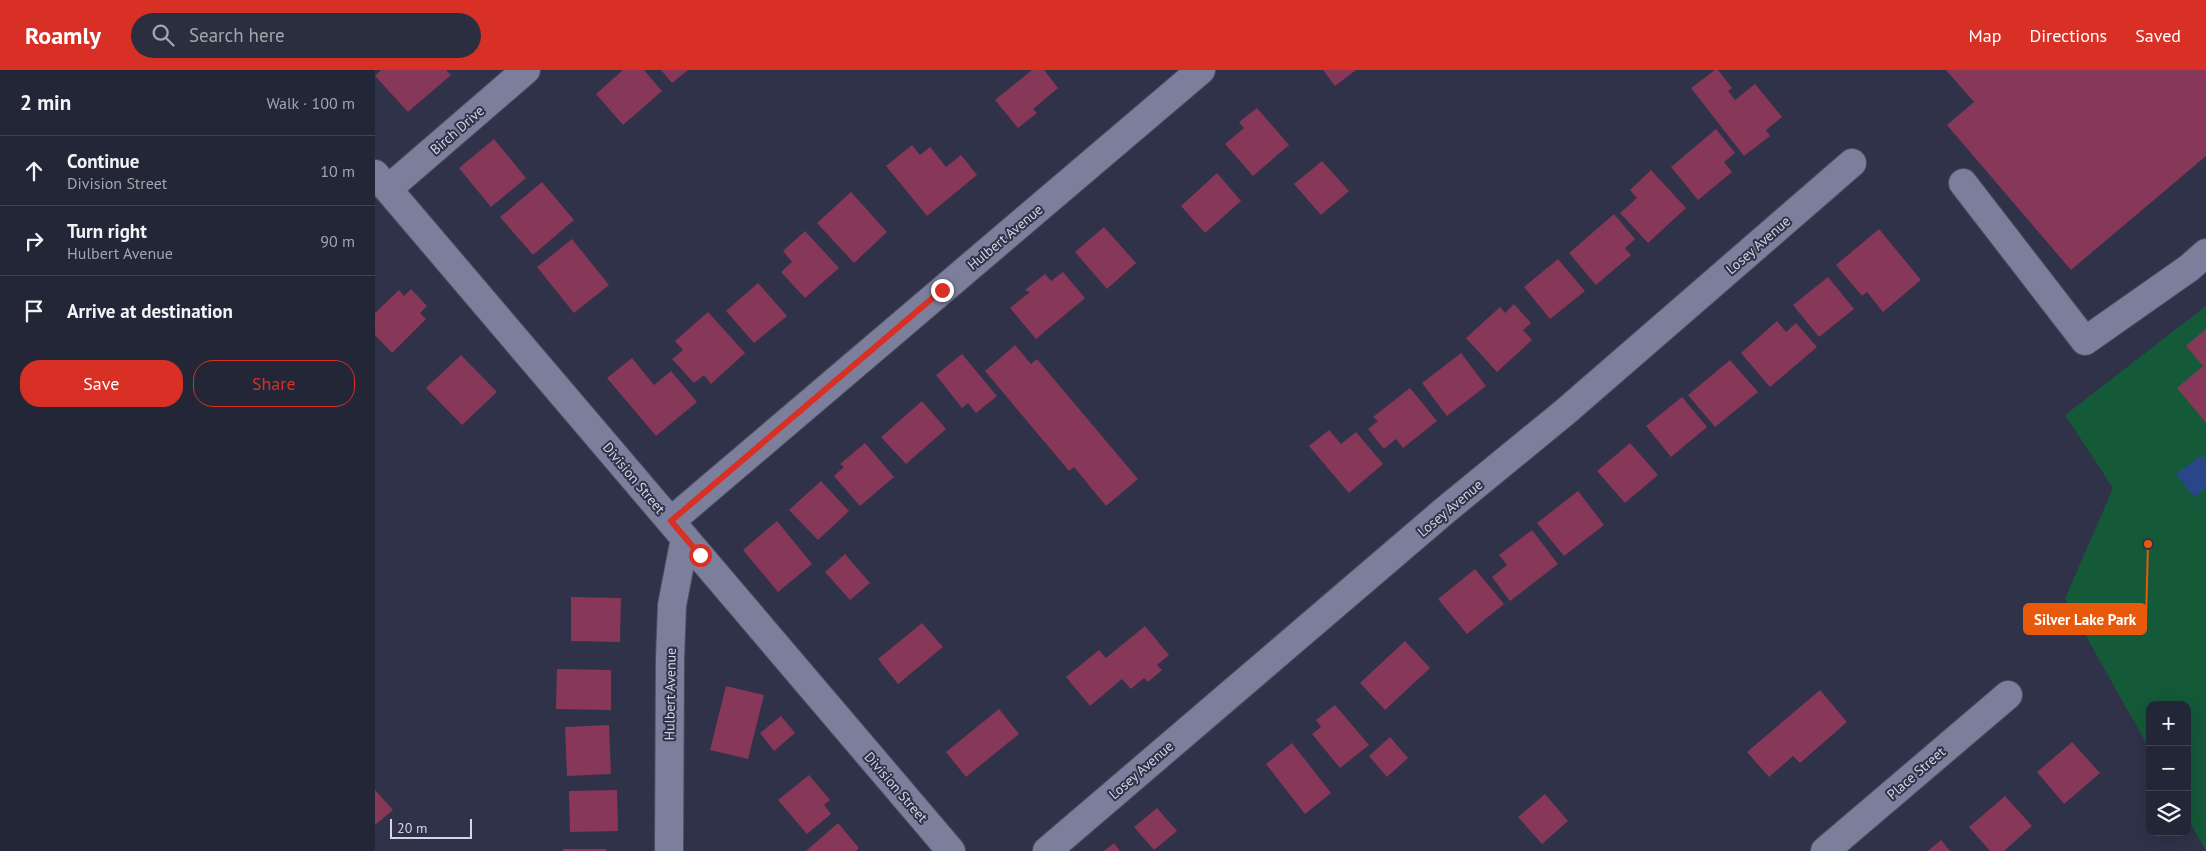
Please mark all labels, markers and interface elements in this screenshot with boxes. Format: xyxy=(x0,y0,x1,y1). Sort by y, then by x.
search box xyxy=(131,13,481,58)
text: Roamly xyxy=(25,20,101,51)
icon: search xyxy=(149,21,177,49)
text: Search here xyxy=(189,23,285,47)
text: Map xyxy=(1969,24,2001,47)
text: Directions xyxy=(2029,24,2107,47)
text: Saved xyxy=(2135,24,2181,47)
text: 2 min xyxy=(20,89,71,116)
text: Walk · 100 m xyxy=(266,93,355,113)
street label: Birch Drive xyxy=(426,102,488,158)
text: Continue xyxy=(67,149,139,173)
icon: ahead xyxy=(20,157,48,185)
text: 10 m xyxy=(320,161,355,181)
text: Division Street xyxy=(67,173,167,193)
street label: Hulbert Avenue xyxy=(964,200,1046,274)
street label: Losey Avenue xyxy=(1722,212,1794,278)
text: Turn right xyxy=(67,219,147,243)
icon: right xyxy=(20,227,48,255)
text: 90 m xyxy=(320,231,355,251)
text: Hulbert Avenue xyxy=(67,243,173,263)
route end xyxy=(931,279,954,302)
icon: arrive xyxy=(20,297,48,325)
text: Arrive at destination xyxy=(67,299,233,323)
button: Save xyxy=(20,360,183,407)
button: Share xyxy=(193,360,355,407)
street label: Division Street xyxy=(599,439,669,518)
street label: Losey Avenue xyxy=(1414,476,1486,540)
route start xyxy=(689,544,712,567)
callout: Silver Lake Park xyxy=(2024,604,2146,634)
text: Silver Lake Park xyxy=(2034,610,2137,629)
street label: Hulbert Avenue xyxy=(660,648,680,740)
map controls xyxy=(2146,701,2191,836)
button: + xyxy=(2146,701,2191,746)
street label: Losey Avenue xyxy=(1105,737,1177,803)
street label: Place Street xyxy=(1883,743,1949,803)
button: − xyxy=(2146,746,2191,791)
street label: Division Street xyxy=(860,748,932,826)
button: layers xyxy=(2146,791,2191,836)
scale bar xyxy=(390,816,473,839)
text: 20 m xyxy=(397,819,427,837)

